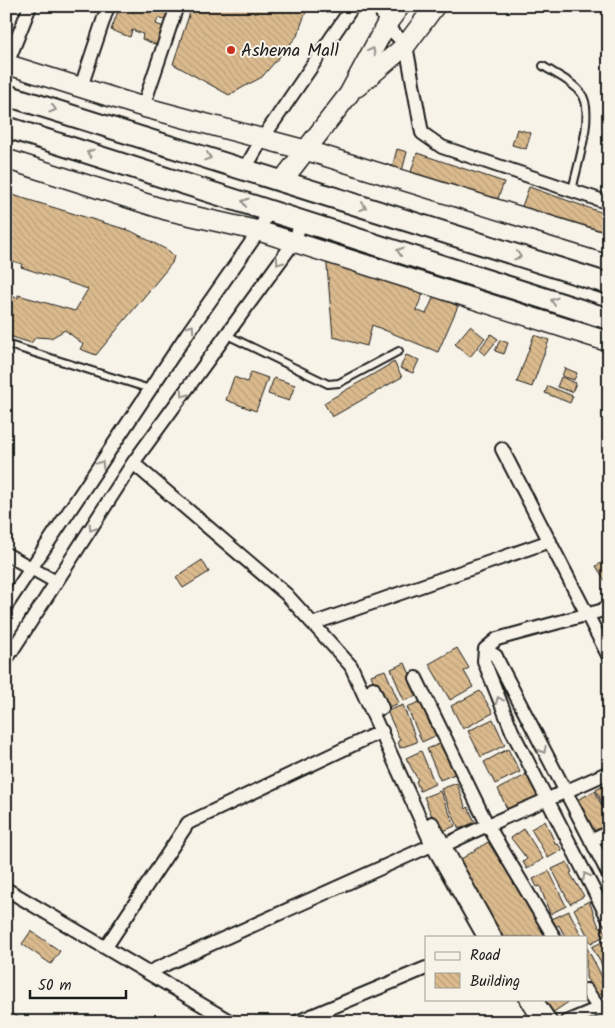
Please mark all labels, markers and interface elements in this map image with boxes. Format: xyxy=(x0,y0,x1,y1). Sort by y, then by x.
place label: Ashema Mall xyxy=(241,37,339,66)
marker: Ashema Mall xyxy=(225,44,237,56)
one-way arrow xyxy=(366,48,376,57)
one-way arrow xyxy=(48,104,57,114)
one-way arrow xyxy=(86,148,94,158)
one-way arrow xyxy=(204,152,212,162)
one-way arrow xyxy=(241,198,249,208)
one-way arrow xyxy=(358,201,367,211)
one-way arrow xyxy=(396,247,404,257)
one-way arrow xyxy=(513,250,522,260)
one-way arrow xyxy=(276,256,285,266)
one-way arrow xyxy=(550,297,559,307)
one-way arrow xyxy=(185,324,194,334)
one-way arrow xyxy=(181,388,190,398)
one-way arrow xyxy=(95,460,104,469)
one-way arrow xyxy=(88,522,98,531)
one-way arrow xyxy=(494,696,505,705)
one-way arrow xyxy=(537,745,547,754)
one-way arrow xyxy=(583,873,593,882)
legend xyxy=(425,936,588,1000)
text: Road xyxy=(470,944,501,968)
scale bar xyxy=(30,968,126,1000)
text: Building xyxy=(470,970,520,994)
text: 50 m xyxy=(38,974,72,998)

